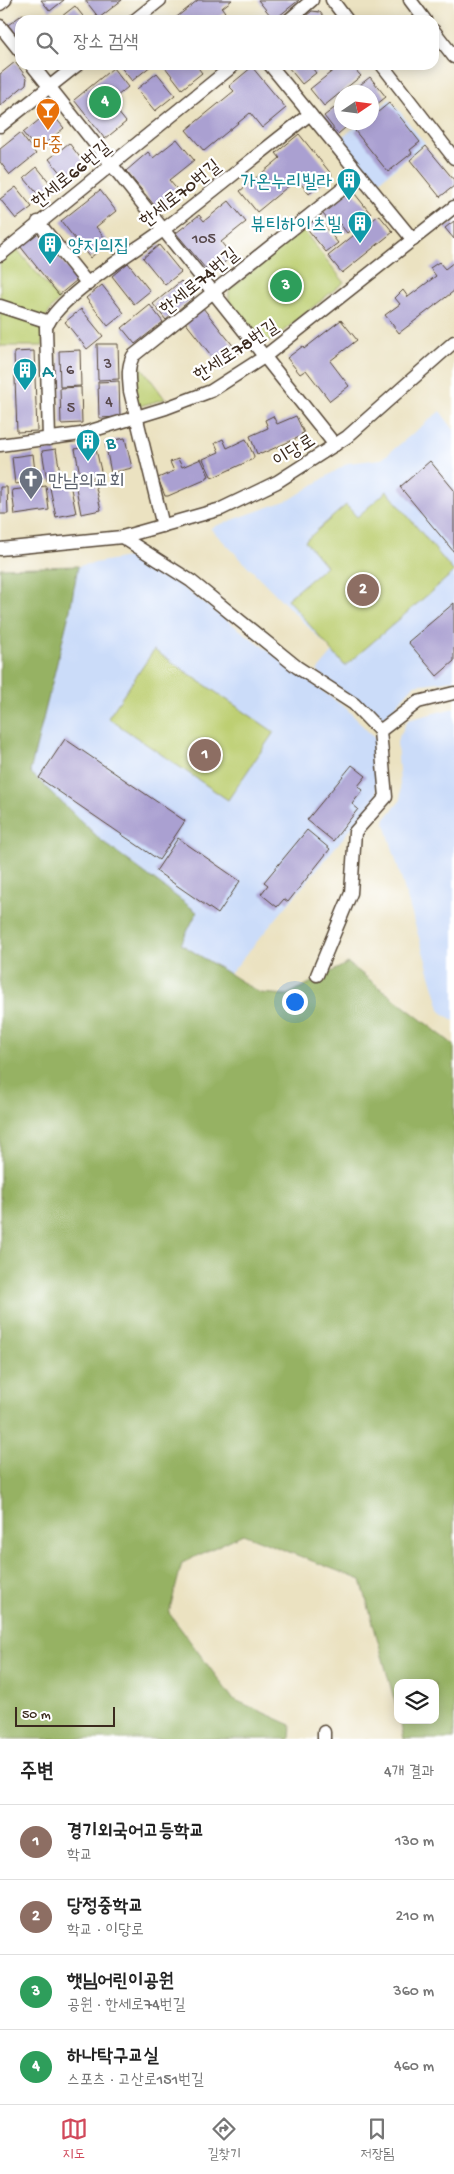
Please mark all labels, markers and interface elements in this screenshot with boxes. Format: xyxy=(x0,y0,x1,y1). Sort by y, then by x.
search box xyxy=(15,15,439,70)
icon: search xyxy=(33,29,61,57)
text: 장소 검색 xyxy=(73,32,139,55)
pin: 4 xyxy=(89,83,121,121)
north arrow xyxy=(334,85,379,130)
bar icon: 마중 xyxy=(35,97,61,131)
place label: 마중 xyxy=(33,135,63,158)
street label: 한세로66번길 xyxy=(28,137,117,215)
street label: 한세로70번길 xyxy=(136,156,227,234)
building icon: 가온누리빌라 xyxy=(336,167,362,201)
place label: 가온누리빌라 xyxy=(240,172,333,195)
building icon: 뷰티하이츠빌 xyxy=(347,210,373,244)
place label: 뷰티하이츠빌 xyxy=(250,215,343,238)
building icon: 양지의집 xyxy=(37,231,63,265)
house number: 105 xyxy=(191,231,216,250)
place label: 양지의집 xyxy=(68,236,129,259)
street label: 한세로74번길 xyxy=(156,244,244,322)
pin: 3 xyxy=(270,267,302,305)
street label: 한세로78번길 xyxy=(190,316,284,388)
house number: 3 xyxy=(103,356,112,375)
building icon: A xyxy=(12,357,38,391)
place label: A xyxy=(42,362,55,385)
house number: 6 xyxy=(66,362,75,381)
house number: 4 xyxy=(105,394,113,413)
house number: 5 xyxy=(67,400,75,419)
building icon: B xyxy=(75,428,101,462)
street label: 이당로 xyxy=(269,430,320,474)
place label: B xyxy=(105,433,117,456)
church icon: 만남의교회 xyxy=(18,466,44,500)
place label: 만남의교회 xyxy=(48,471,124,494)
pin: 2 xyxy=(347,571,379,609)
pin: 1 xyxy=(189,736,221,774)
your location xyxy=(282,989,308,1015)
map controls xyxy=(394,1679,439,1724)
button: layers xyxy=(394,1679,439,1724)
scale bar xyxy=(15,1704,115,1727)
text: 50 m xyxy=(22,1707,51,1724)
text: 주변 xyxy=(20,1761,54,1786)
text: 4개 결과 xyxy=(384,1764,434,1783)
text: 경기외국어고등학교 xyxy=(67,1821,205,1844)
text: 1 xyxy=(33,1833,39,1852)
text: 130 m xyxy=(395,1833,434,1852)
text: 학교 xyxy=(67,1847,93,1866)
text: 당정중학교 xyxy=(67,1896,143,1919)
text: 2 xyxy=(32,1908,40,1927)
text: 210 m xyxy=(395,1908,434,1927)
text: 학교 · 이당로 xyxy=(67,1922,144,1941)
text: 햇님어린이공원 xyxy=(67,1971,174,1994)
text: 3 xyxy=(32,1983,40,2002)
text: 360 m xyxy=(393,1983,434,2002)
text: 공원 · 한세로74번길 xyxy=(67,1997,186,2016)
text: 하나탁구교실 xyxy=(67,2046,159,2069)
text: 4 xyxy=(32,2058,40,2077)
text: 460 m xyxy=(394,2058,434,2077)
text: 스포츠 · 고산로151번길 xyxy=(67,2072,204,2091)
tab: 지도 xyxy=(60,2115,88,2164)
tab: 길찾기 xyxy=(207,2115,241,2164)
tab: 저장됨 xyxy=(360,2115,394,2164)

